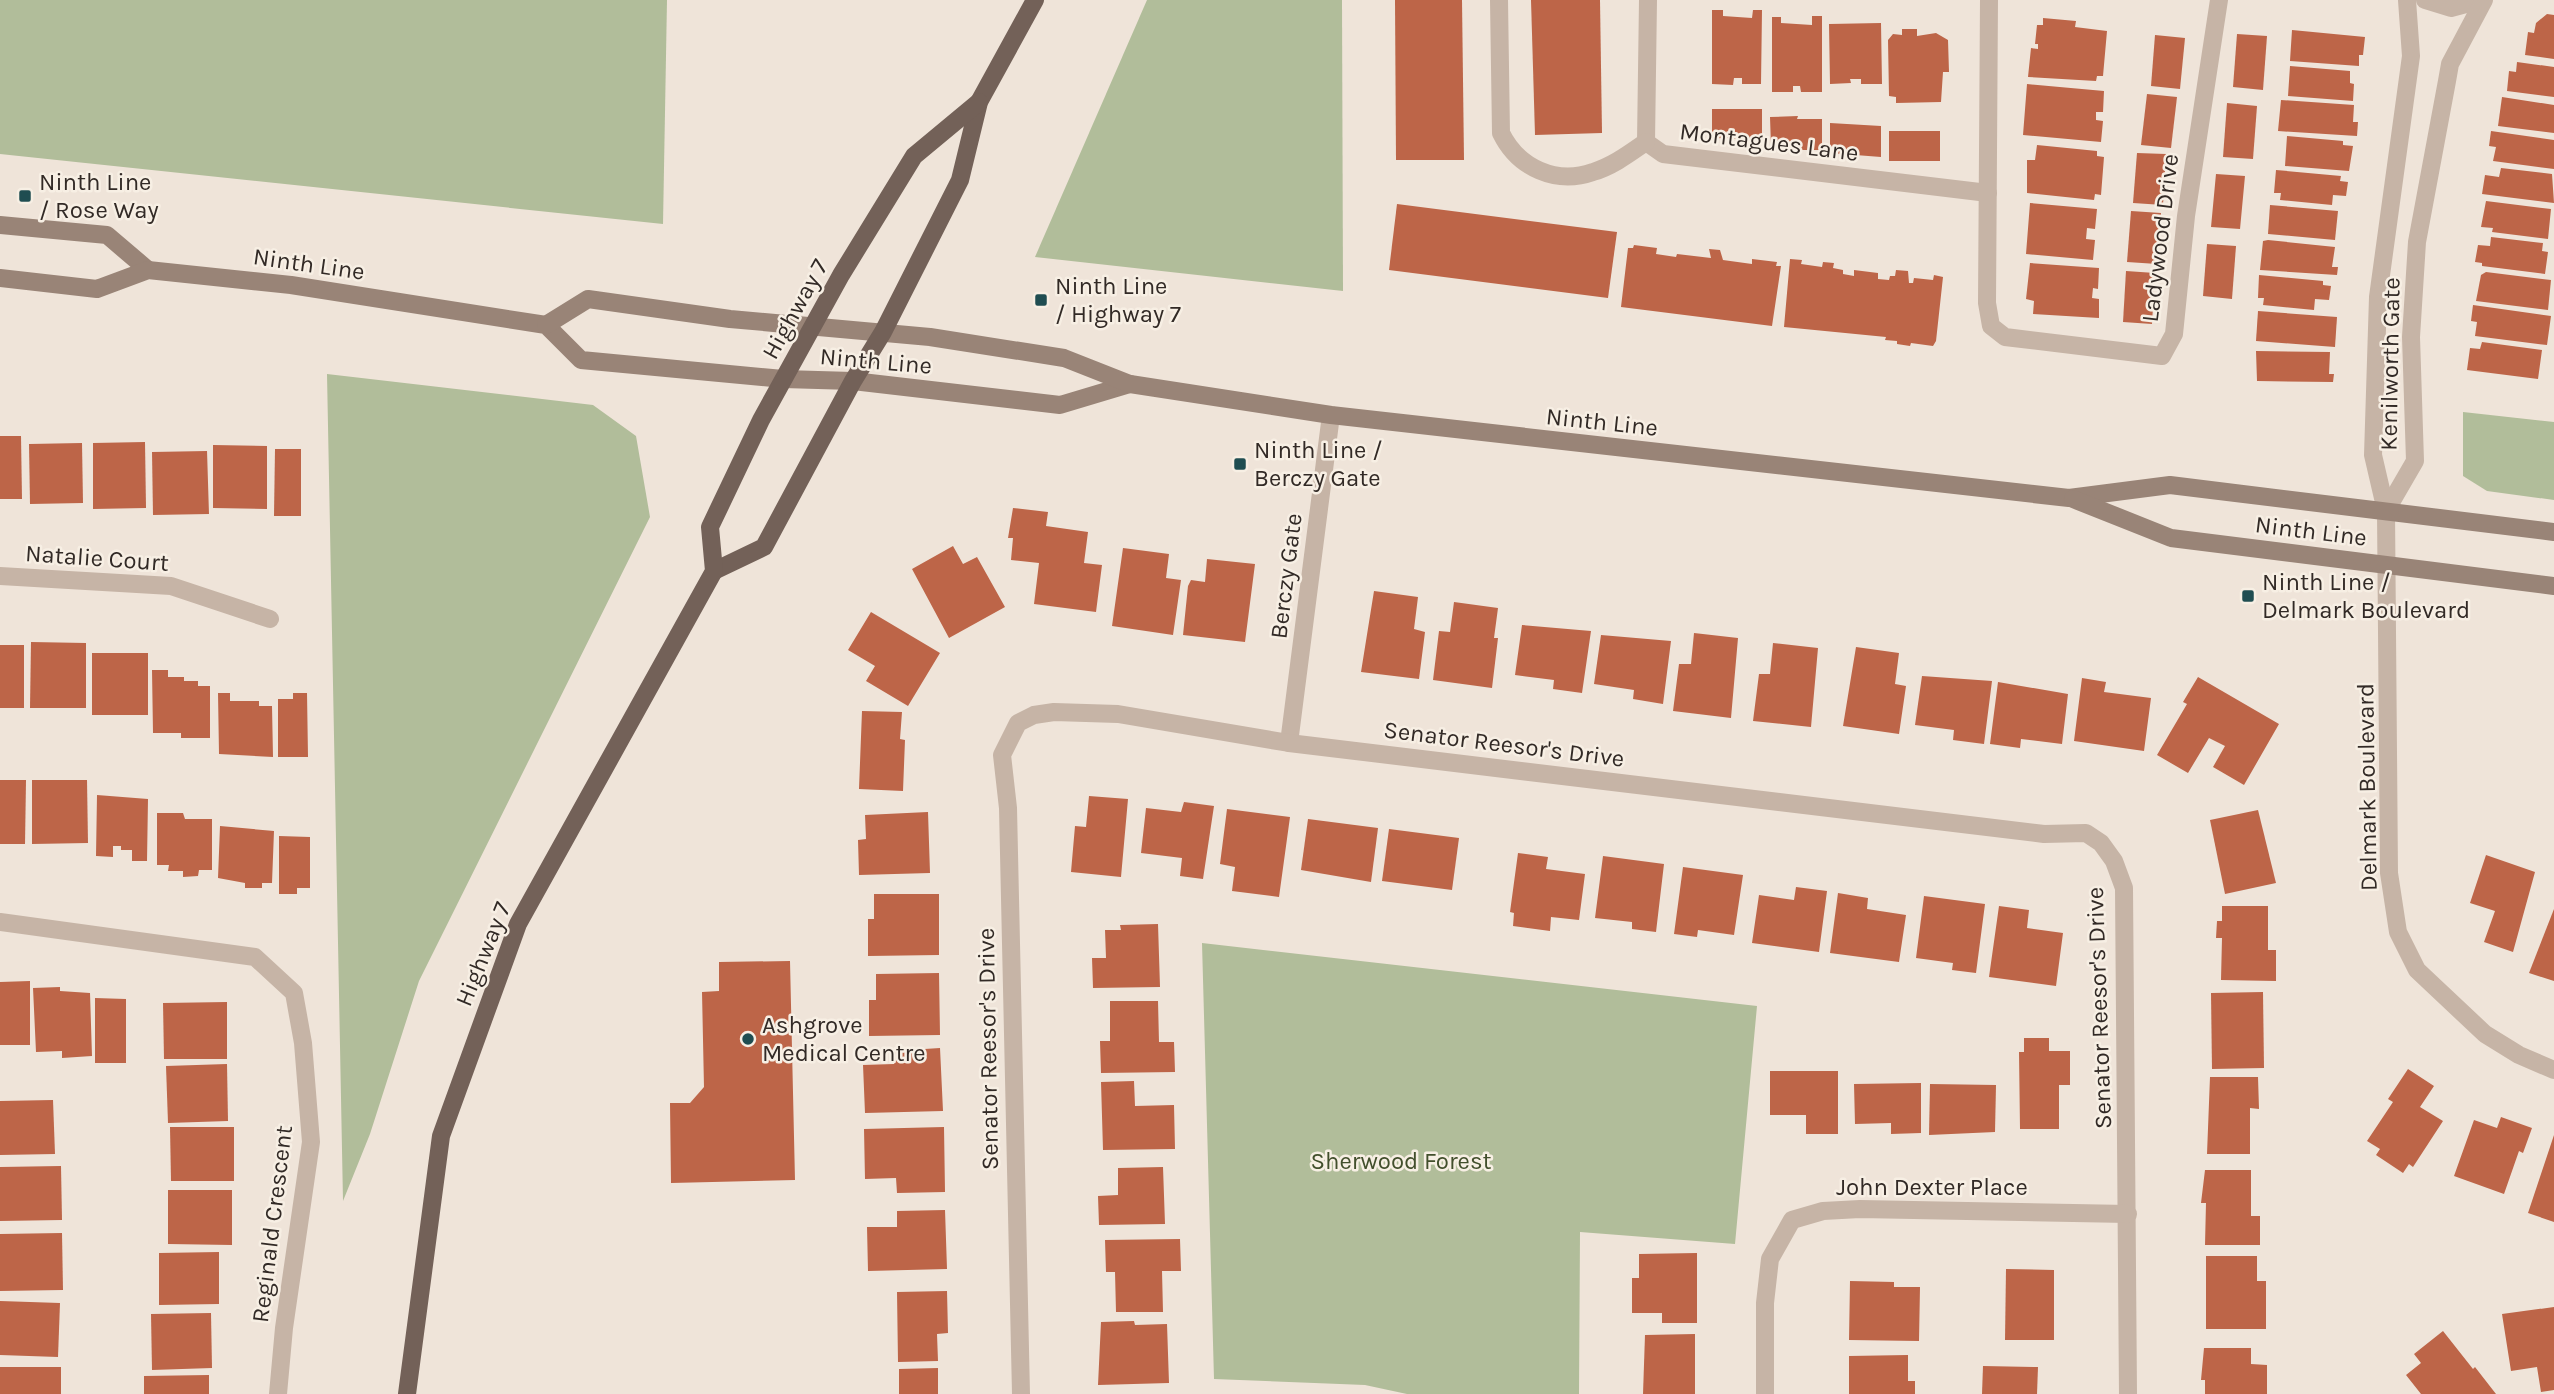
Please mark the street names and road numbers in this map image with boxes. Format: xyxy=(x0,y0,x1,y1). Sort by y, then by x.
street label: Montagues Lane xyxy=(1678,117,1860,167)
street label: Ladywood Drive xyxy=(2136,152,2184,324)
street label: Ninth Line xyxy=(251,242,367,286)
street label: Highway 7 xyxy=(756,254,834,364)
street label: Kenilworth Gate xyxy=(2374,277,2406,451)
street label: Ninth Line xyxy=(819,342,933,380)
street label: Ninth Line xyxy=(1545,402,1659,442)
street label: Ninth Line xyxy=(2253,510,2369,552)
street label: Berczy Gate xyxy=(1264,511,1308,641)
street label: Natalie Court xyxy=(24,539,170,577)
street label: Delmark Boulevard xyxy=(2351,683,2383,891)
street label: Senator Reesor's Drive xyxy=(1382,715,1626,773)
street label: Senator Reesor's Drive xyxy=(2081,886,2117,1130)
street label: Highway 7 xyxy=(449,898,517,1010)
street label: Senator Reesor's Drive xyxy=(972,928,1004,1170)
street label: Reginald Crescent xyxy=(246,1124,298,1324)
street label: John Dexter Place xyxy=(1836,1173,2028,1201)

